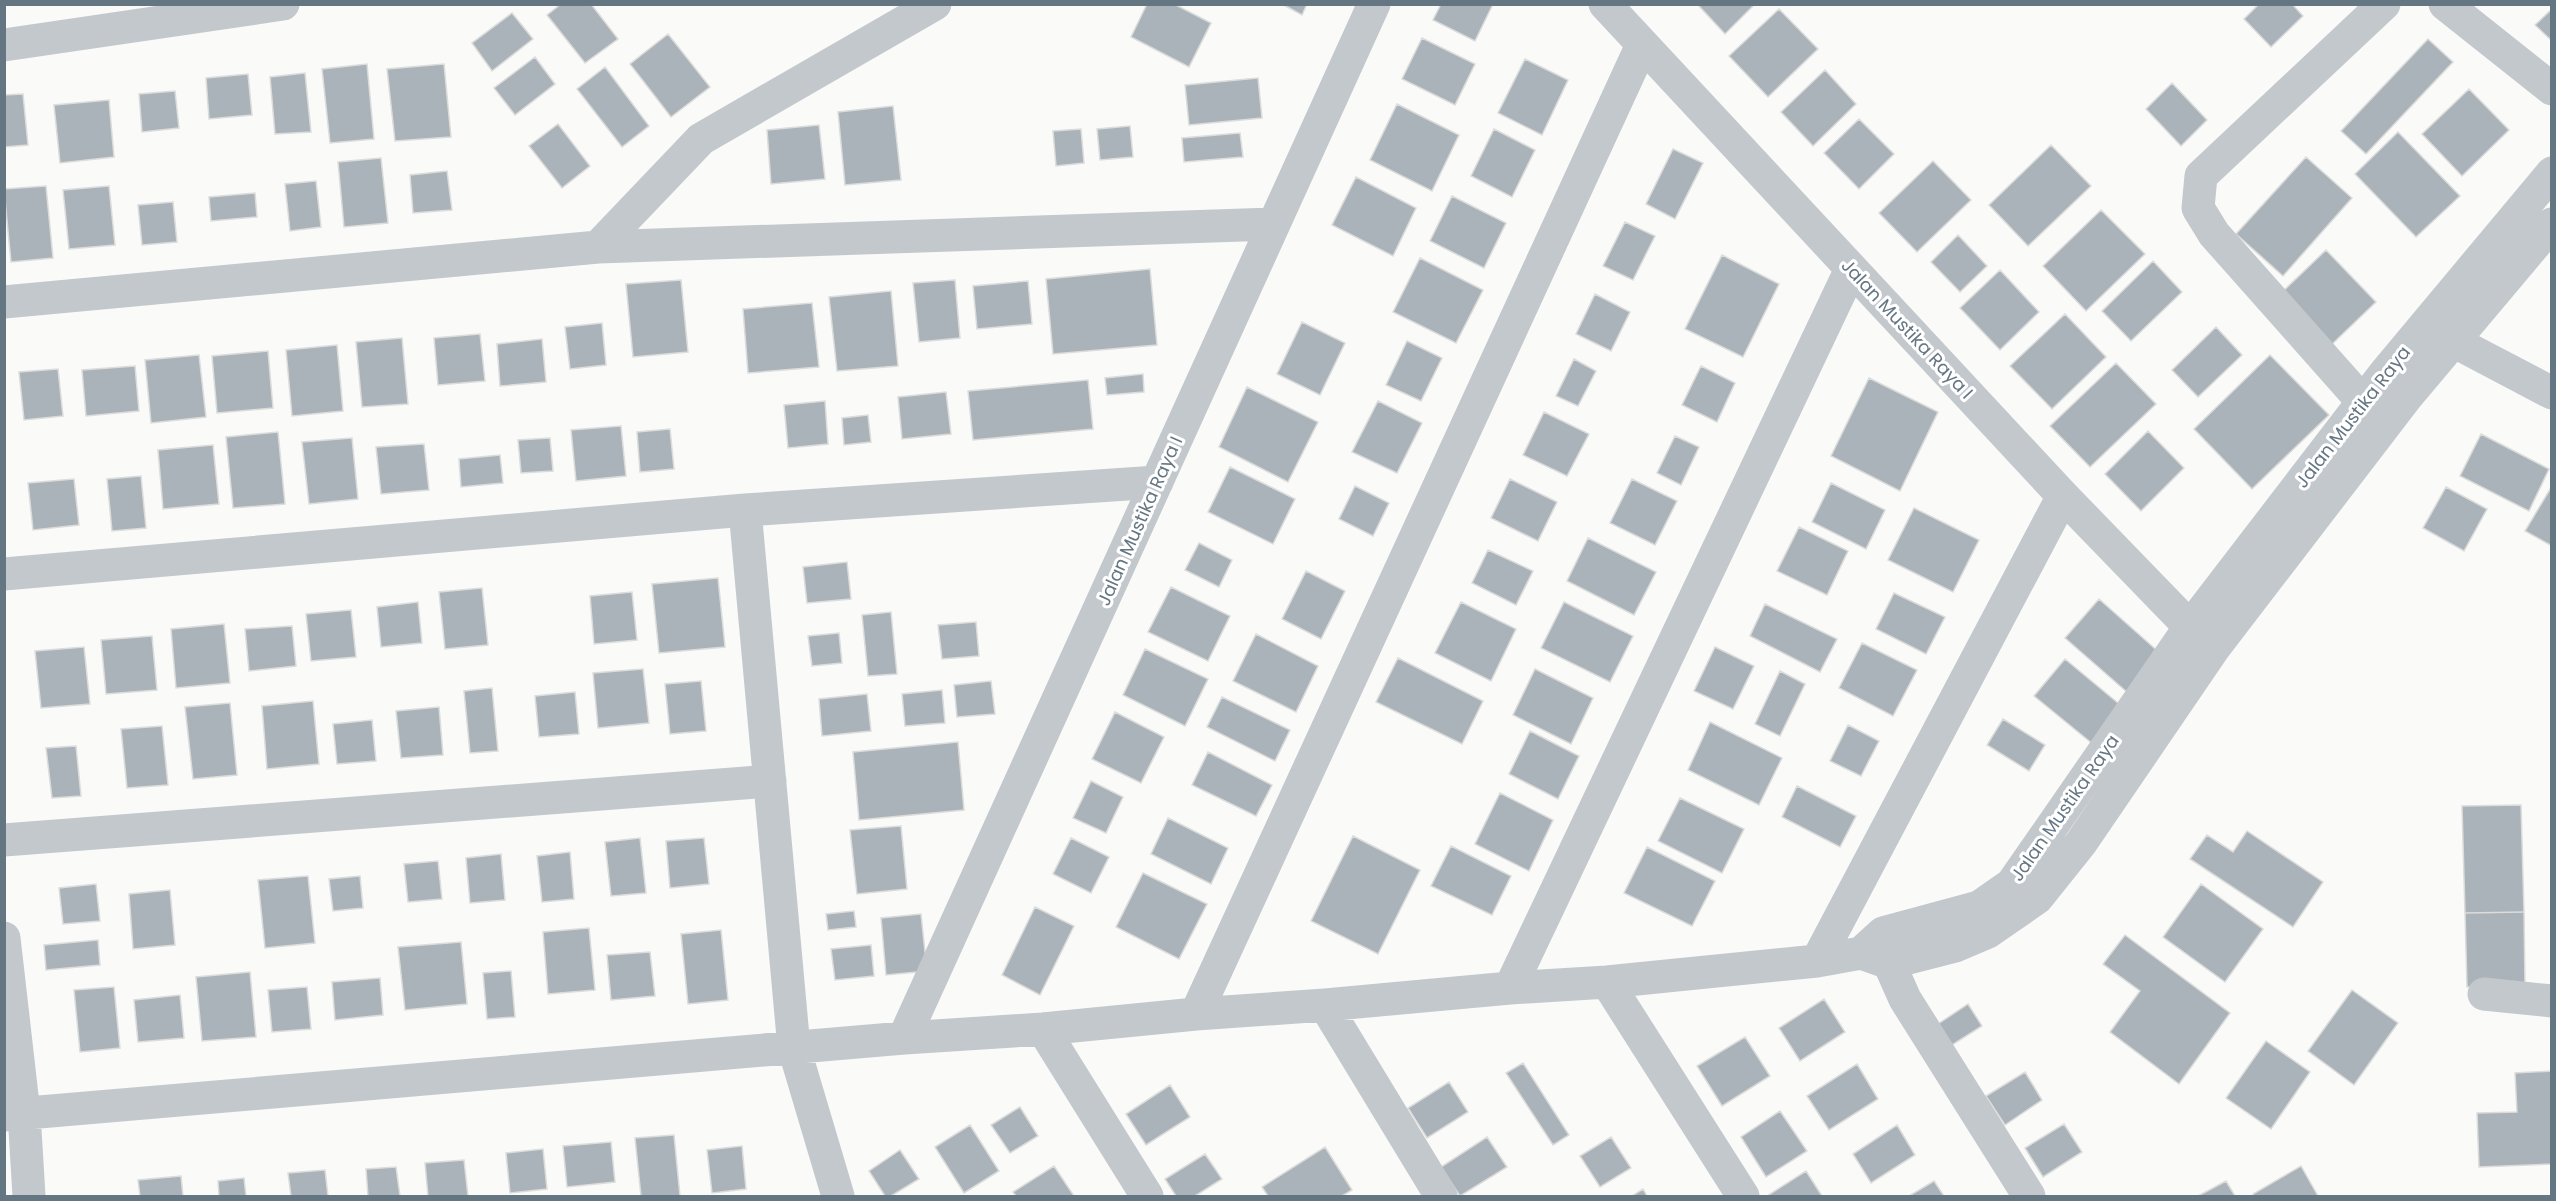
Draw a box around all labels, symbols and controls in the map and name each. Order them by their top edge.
street label: Jalan Mustika Raya I [1836,253,1979,404]
street label: Jalan Mustika Raya [2289,341,2416,493]
street label: Jalan Mustika Raya I [1091,432,1188,609]
street label: Jalan Mustika Raya [2005,729,2125,886]

